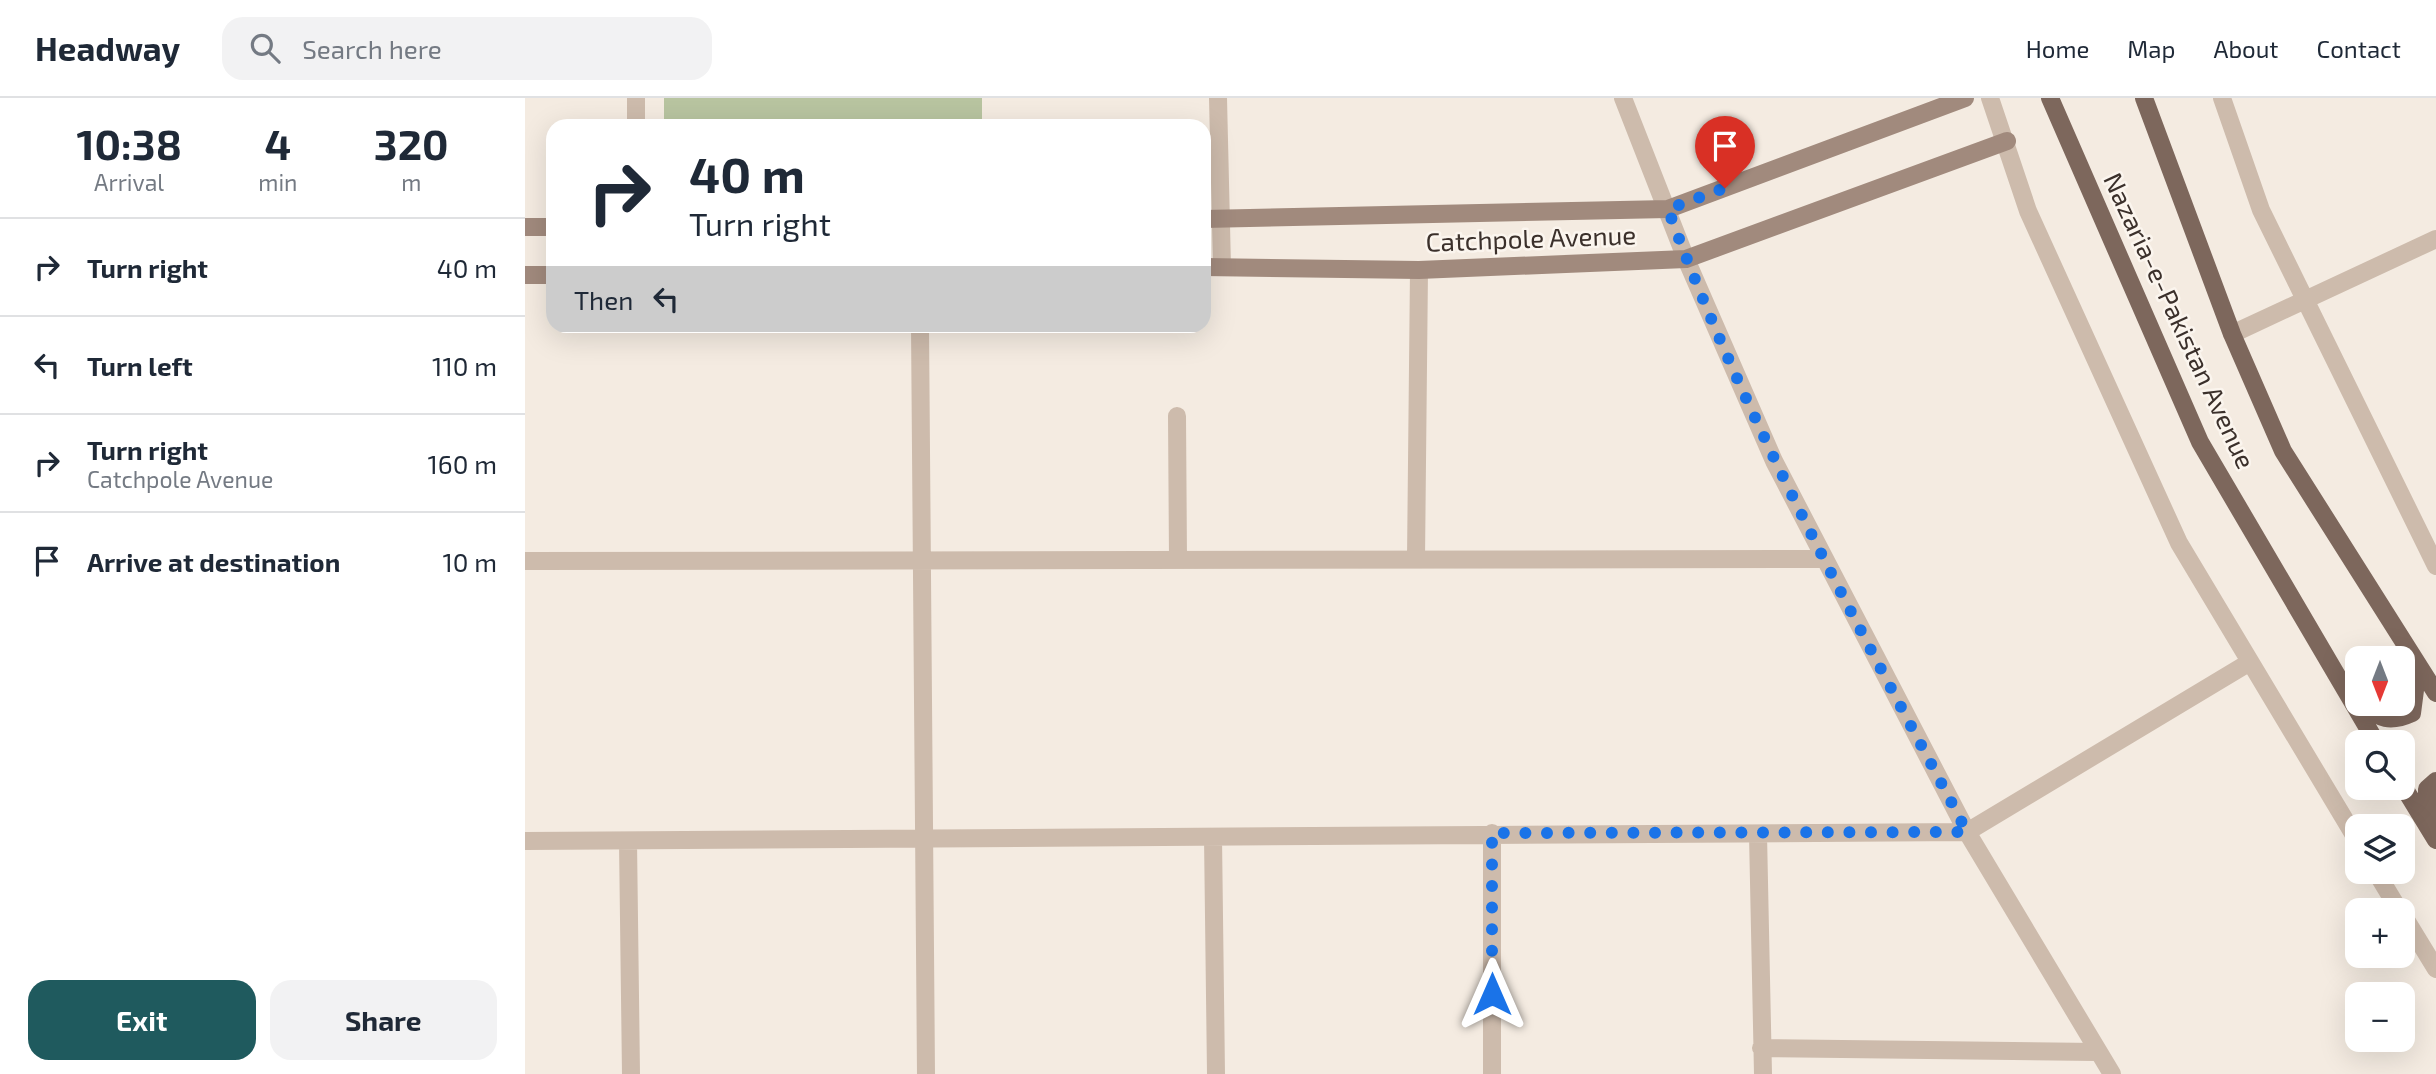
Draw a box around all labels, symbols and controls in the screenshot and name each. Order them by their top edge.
search box [222,17,712,80]
text: Headway [35,28,180,68]
icon: search [246,29,284,67]
text: Search here [302,33,442,64]
text: Home [2026,34,2089,63]
text: Map [2127,34,2175,63]
text: About [2213,34,2279,63]
text: Contact [2317,34,2401,63]
pin [1695,116,1755,188]
text: 10:38 [76,118,182,168]
text: 4 [264,118,291,168]
text: 320 [374,118,449,168]
icon: arrive [1706,127,1744,165]
text: 40 m [689,144,805,203]
icon: right [574,147,665,238]
text: Arrival [94,168,164,196]
text: min [258,168,297,196]
text: m [401,168,421,196]
street label: Nazaria-e-Pakistan Avenue [2098,168,2263,473]
text: Turn right [689,204,831,242]
street label: Catchpole Avenue [1425,218,1637,257]
icon: right [28,248,66,286]
text: Turn right [87,252,208,283]
text: 40 m [437,252,497,283]
icon: left [647,280,685,318]
text: Then [574,284,633,315]
icon: left [28,346,66,384]
text: Turn left [87,350,193,381]
text: 110 m [432,350,497,381]
text: Turn right [87,434,208,465]
icon: right [28,444,66,482]
text: 160 m [428,448,497,479]
text: Catchpole Avenue [87,465,273,493]
icon: arrive [28,542,66,580]
text: Arrive at destination [87,546,340,577]
text: 10 m [442,546,497,577]
north arrow [2345,646,2415,716]
map controls [2345,646,2415,1052]
button: search [2345,730,2415,800]
button: layers [2345,814,2415,884]
button: + [2345,898,2415,968]
position arrow [1455,957,1529,1031]
button: Exit [28,980,256,1060]
button: Share [270,980,497,1060]
button: − [2345,982,2415,1052]

